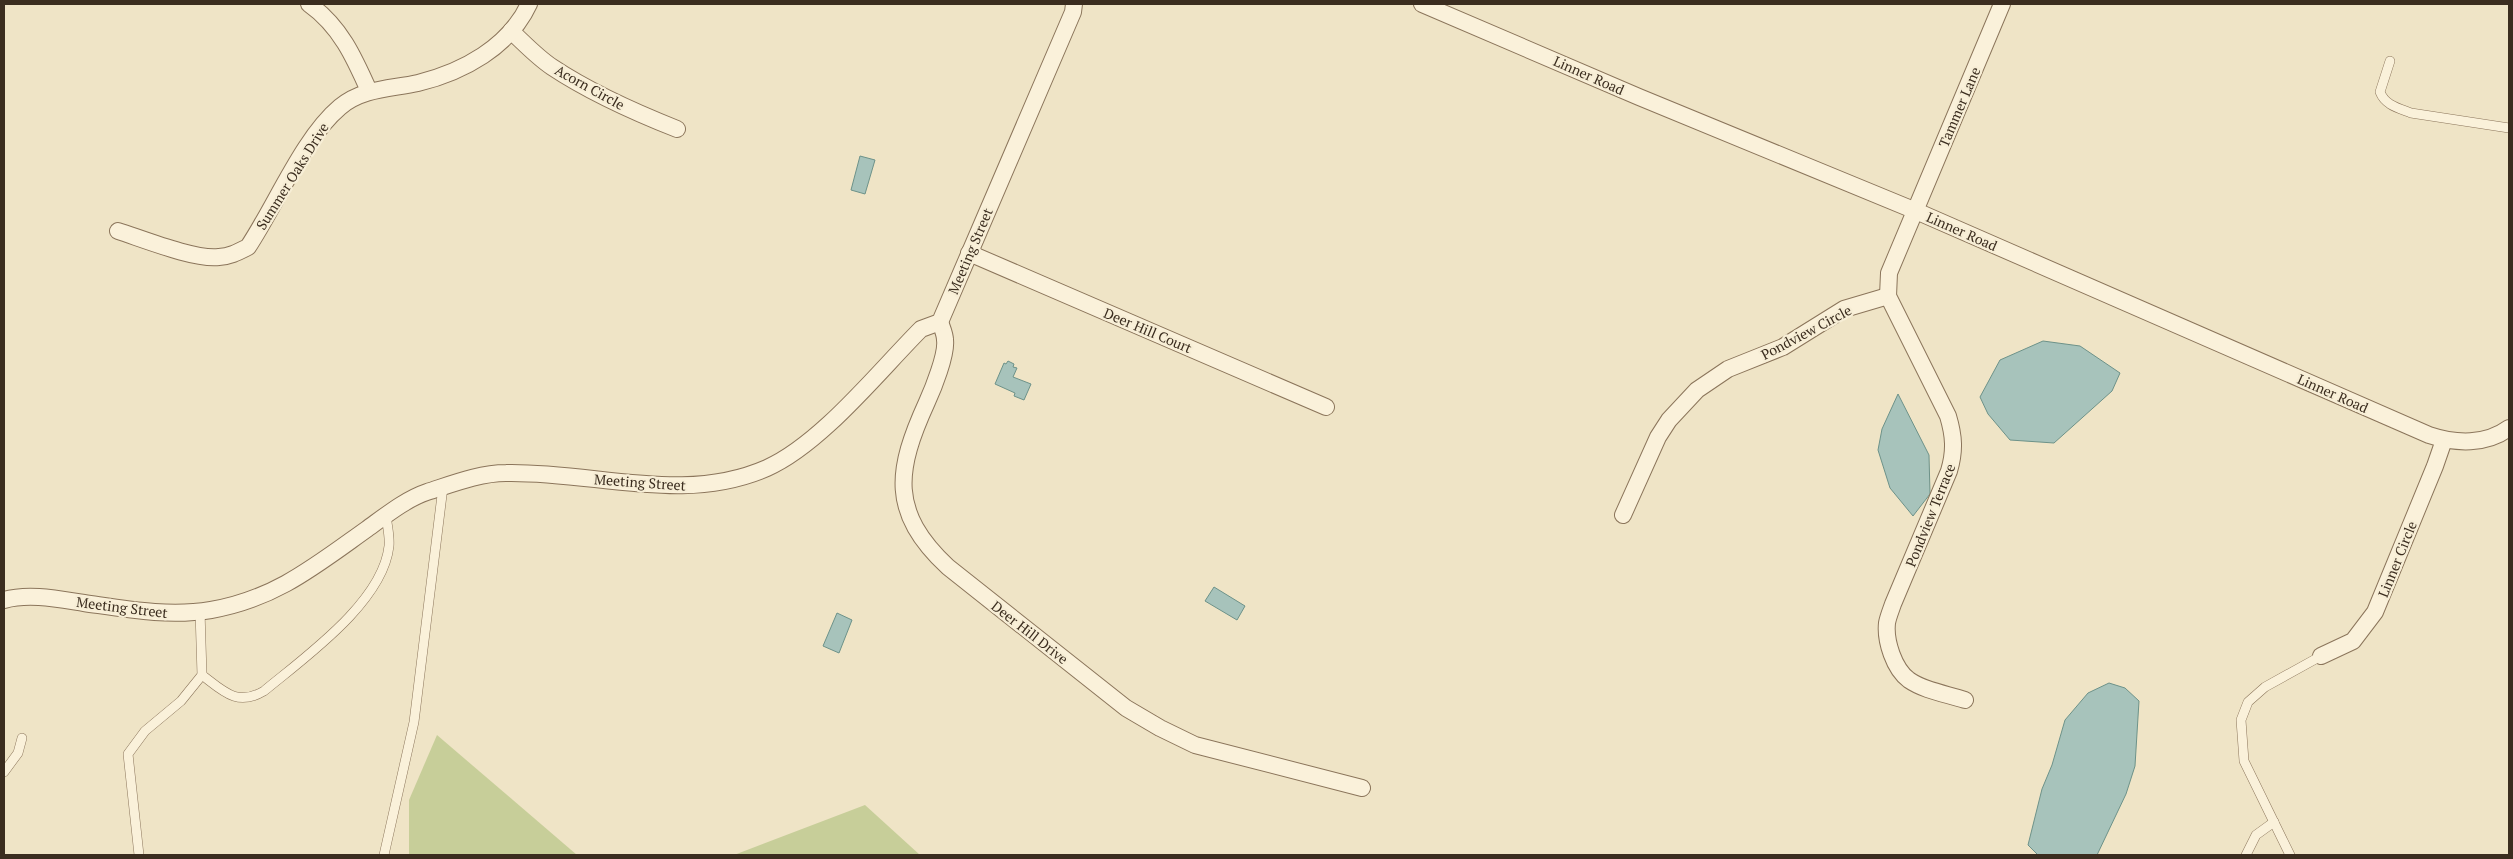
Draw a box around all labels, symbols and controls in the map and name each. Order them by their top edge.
street label: Linner Road [1551,51,1628,99]
street label: Acorn Circle [552,60,628,114]
street label: Tammer Lane [1934,64,1984,150]
street label: Summer Oaks Drive [251,119,333,233]
street label: Meeting Street [943,204,997,297]
street label: Linner Road [1924,207,2001,255]
street label: Pondview Circle [1757,300,1855,364]
street label: Deer Hill Court [1101,303,1196,357]
street label: Linner Road [2295,369,2372,417]
street label: Pondview Terrace [1901,461,1959,569]
street label: Meeting Street [593,469,687,495]
street label: Linner Circle [2373,518,2421,600]
street label: Meeting Street [75,592,170,622]
street label: Deer Hill Drive [988,596,1072,668]

